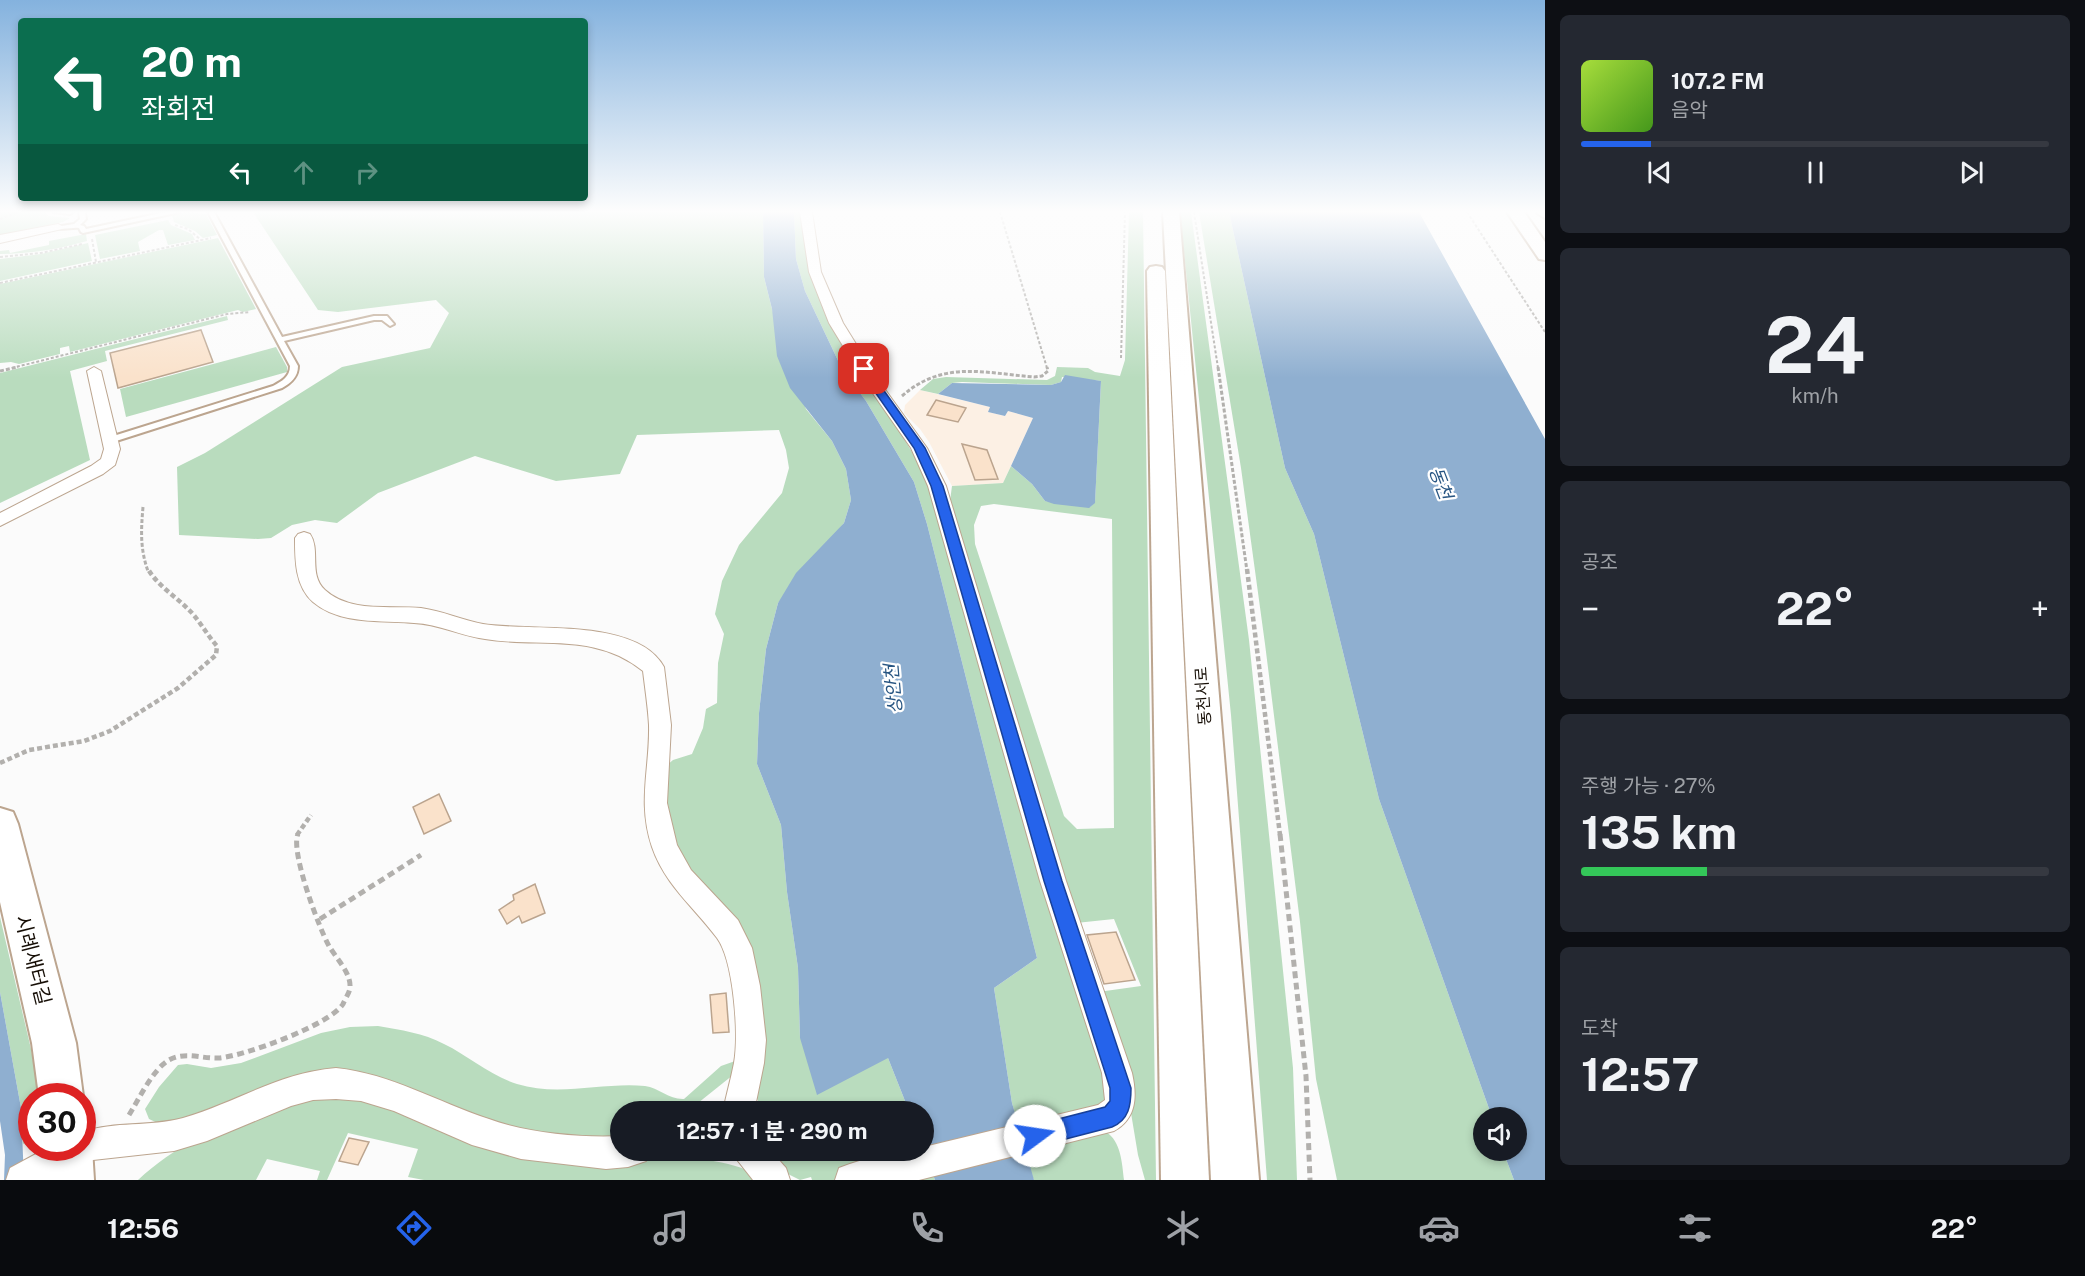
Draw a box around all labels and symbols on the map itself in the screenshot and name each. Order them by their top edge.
pin [838,343,889,394]
water label: 동천 [1425,464,1458,504]
water label: 상안천 [880,661,906,715]
street label: 동천서로 [1191,666,1215,726]
street label: 시례새터길 [10,912,56,1008]
speed limit sign: 30 [18,1083,96,1161]
position arrow [1003,1104,1067,1168]

